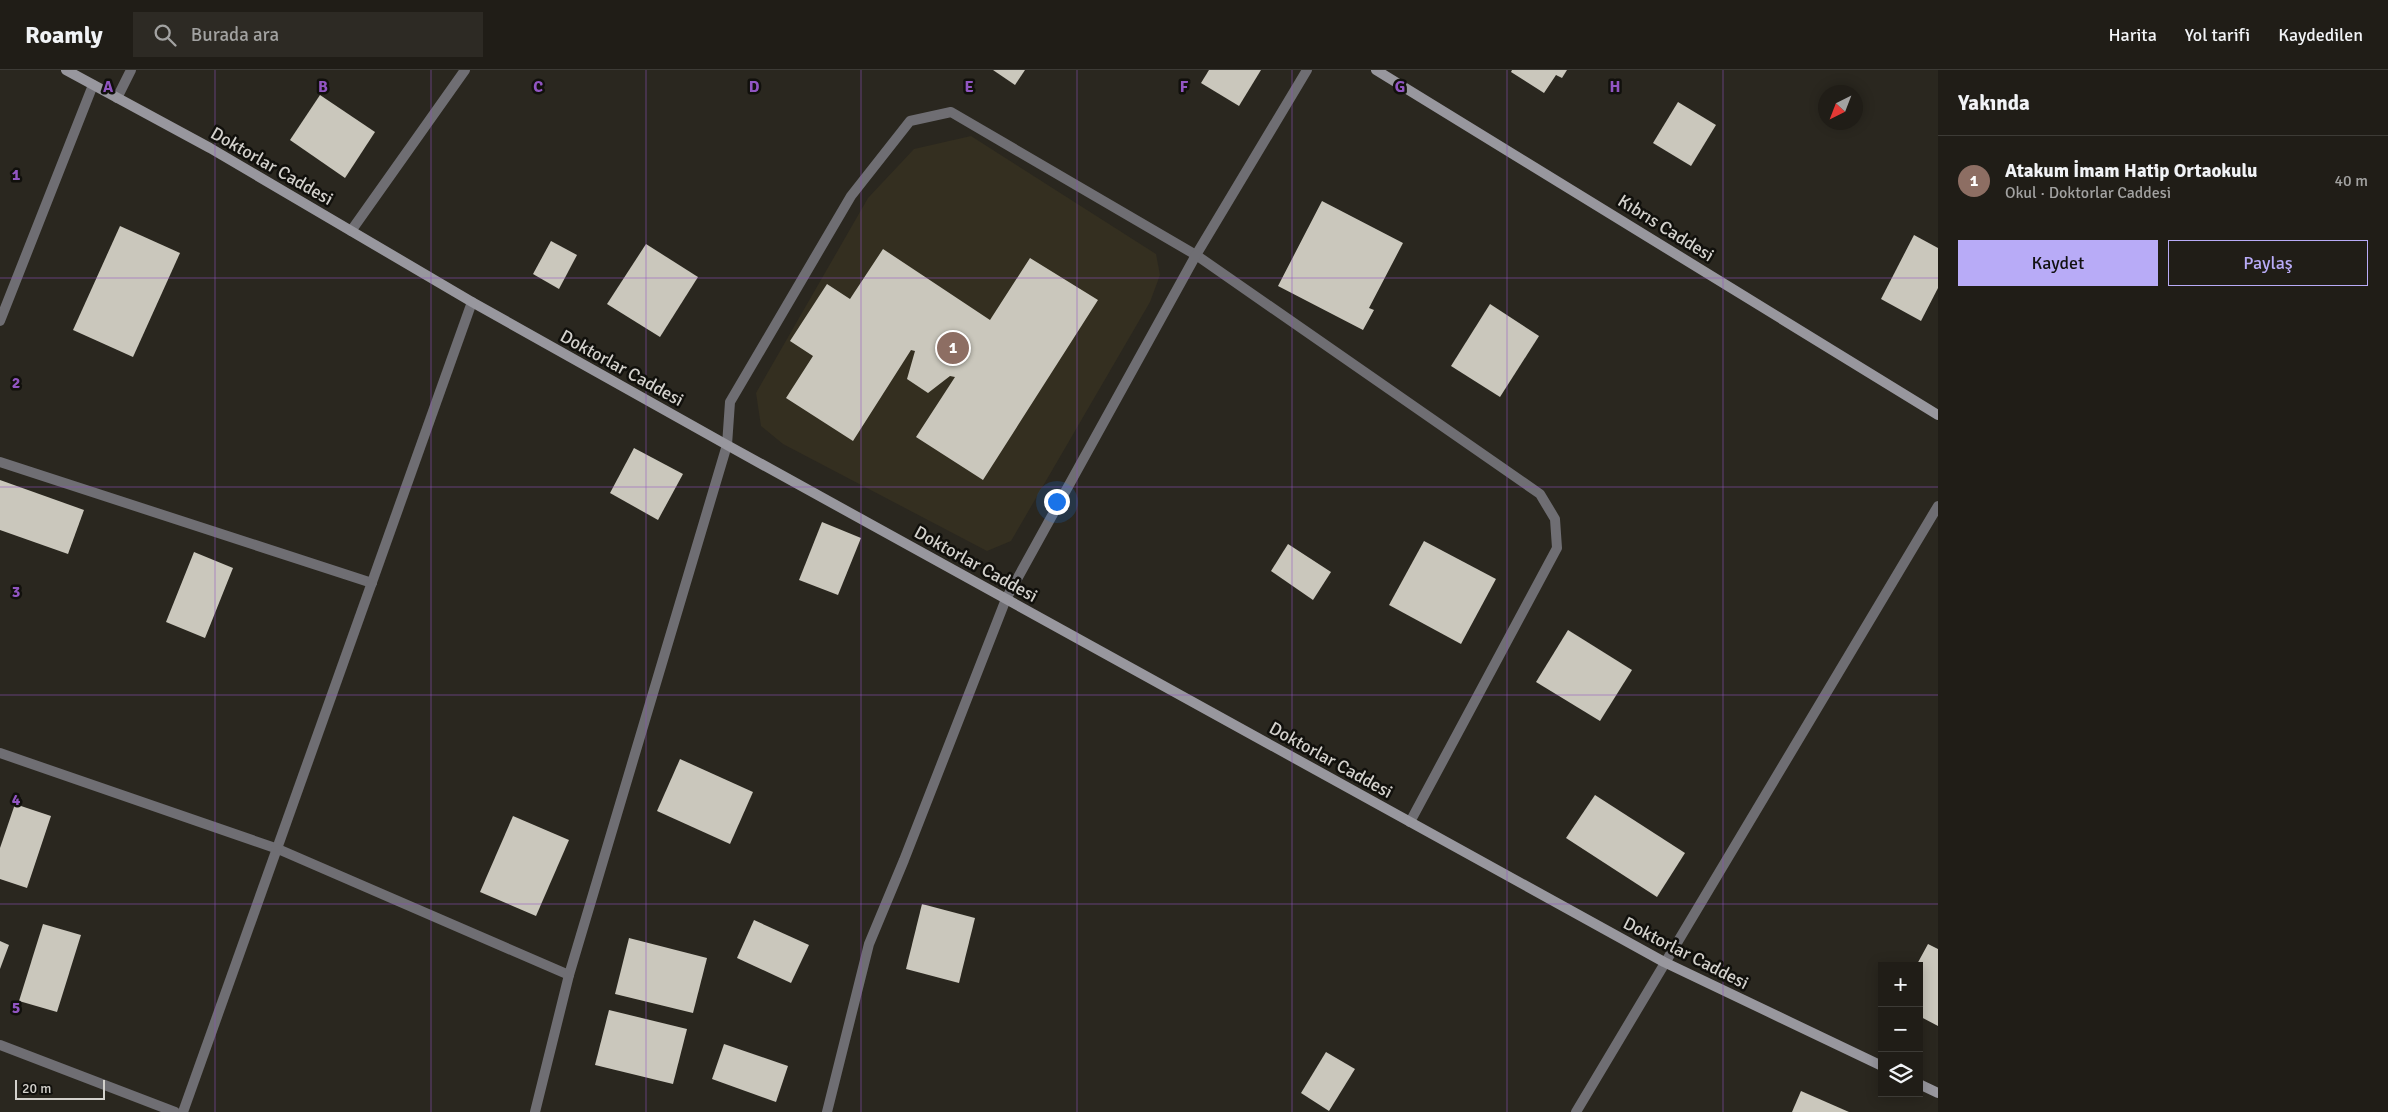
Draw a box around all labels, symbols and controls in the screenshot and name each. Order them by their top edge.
search box [133,12,483,57]
text: Roamly [25,20,103,50]
icon: search [151,21,179,49]
text: Burada ara [191,23,279,47]
text: Harita [2108,24,2157,46]
text: Yol tarifi [2185,24,2250,46]
text: Kaydedilen [2278,24,2363,46]
text: A [103,77,114,97]
text: B [318,77,328,97]
text: C [533,77,543,97]
text: D [749,77,760,97]
text: E [964,77,974,97]
text: F [1180,77,1189,97]
text: G [1395,77,1405,97]
text: H [1610,77,1620,97]
north arrow [1818,85,1863,130]
text: Yakında [1958,90,2030,116]
street label: Doktorlar Caddesi [207,122,337,210]
text: Atakum İmam Hatip Ortaokulu [2005,159,2258,183]
text: 1 [12,165,21,185]
text: 1 [1970,171,1978,191]
text: 40 m [2334,171,2368,191]
text: Okul · Doktorlar Caddesi [2005,183,2171,203]
street label: Kıbrıs Caddesi [1614,190,1718,266]
button: Kaydet [1958,240,2158,286]
button: Paylaş [2168,240,2368,286]
street label: Doktorlar Caddesi [556,325,688,411]
pin: 1 [937,329,969,367]
text: 2 [12,373,20,393]
your location [1044,489,1070,515]
street label: Doktorlar Caddesi [910,521,1042,607]
text: 3 [12,582,20,602]
street label: Doktorlar Caddesi [1265,717,1397,803]
text: 4 [12,790,21,810]
street label: Doktorlar Caddesi [1620,912,1752,994]
map controls [1878,962,1923,1097]
button: + [1878,962,1923,1007]
text: 5 [12,998,20,1018]
button: − [1878,1007,1923,1052]
button: layers [1878,1052,1923,1097]
scale bar [15,1077,105,1100]
text: 20 m [22,1080,51,1097]

